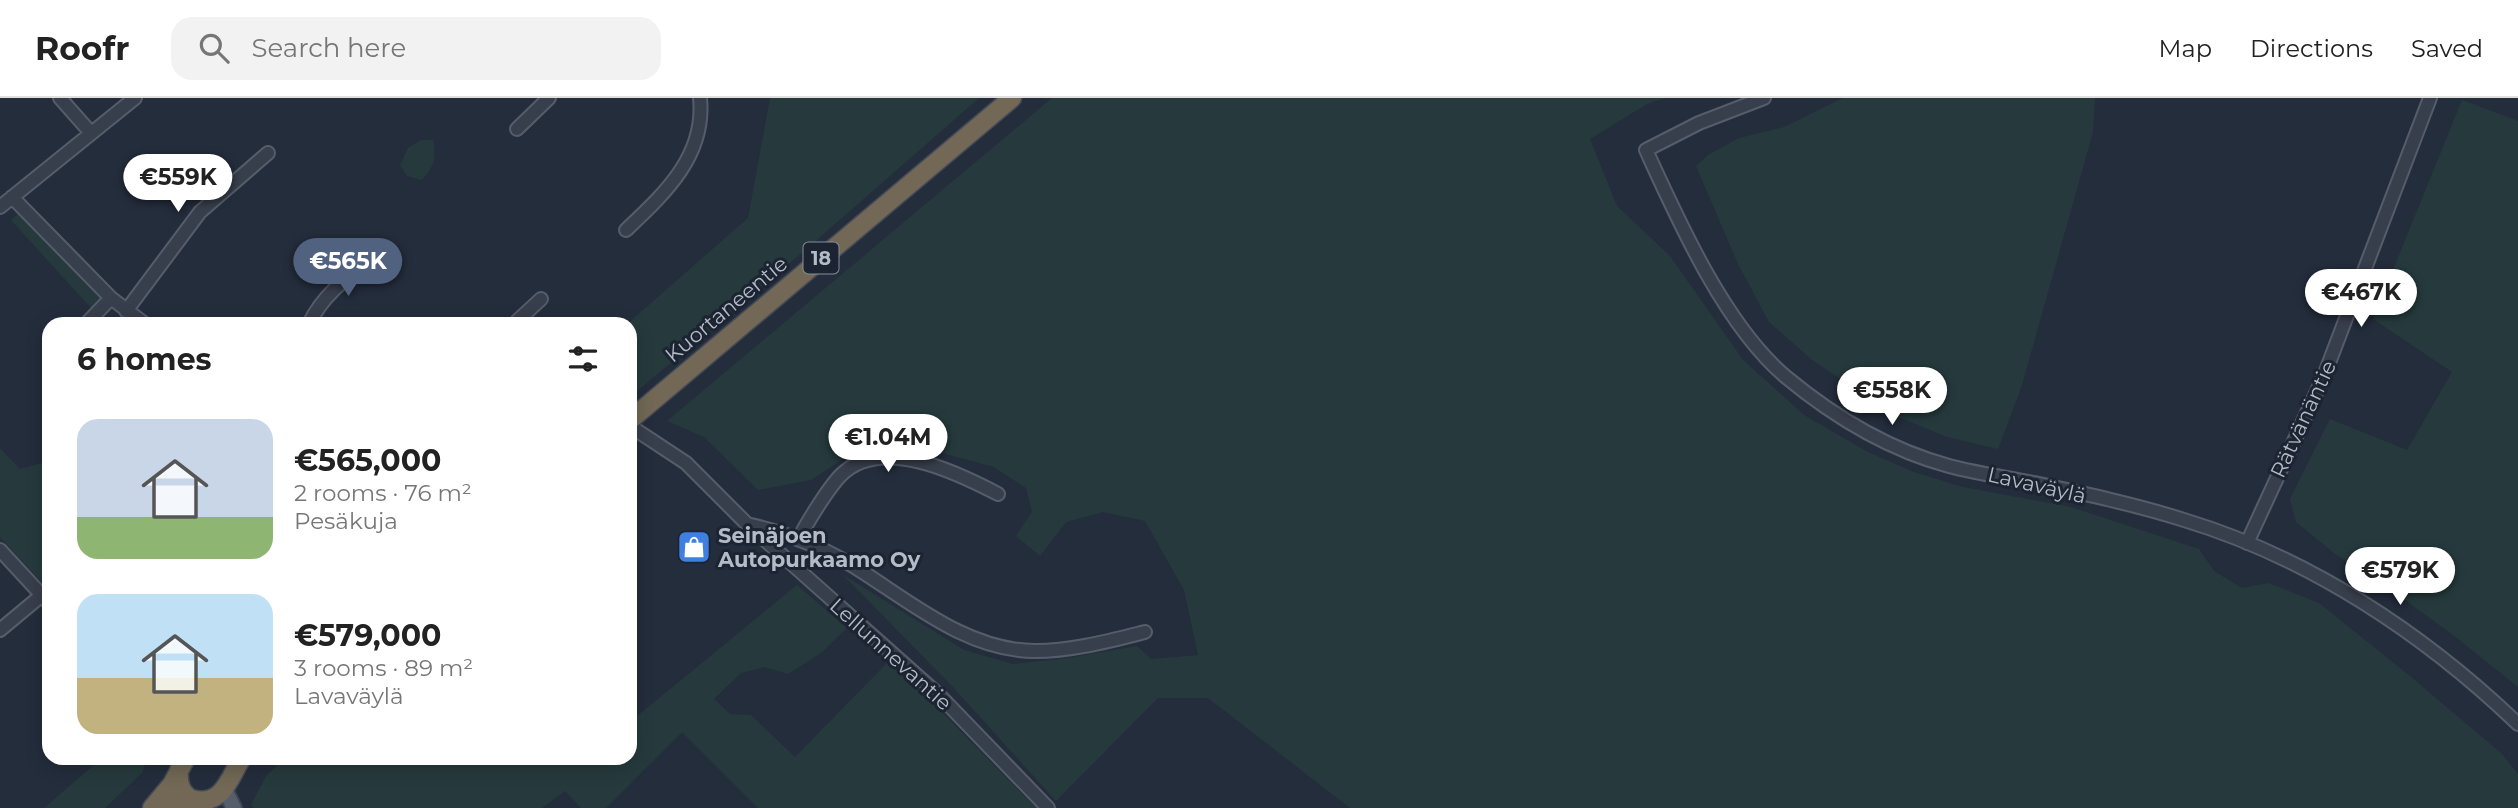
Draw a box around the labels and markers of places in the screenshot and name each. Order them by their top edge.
pin: €559K [129,155,227,214]
pin: €565K [299,238,397,298]
pin: €467K [2312,270,2410,329]
pin: €558K [1843,368,1941,427]
pin: €1.04M [831,414,945,474]
place label: Seinäjoen Autopurkaamo Oy [717,523,921,572]
shop icon: Seinäjoen Autopurkaamo Oy [675,528,713,566]
pin: €579K [2351,547,2449,607]

